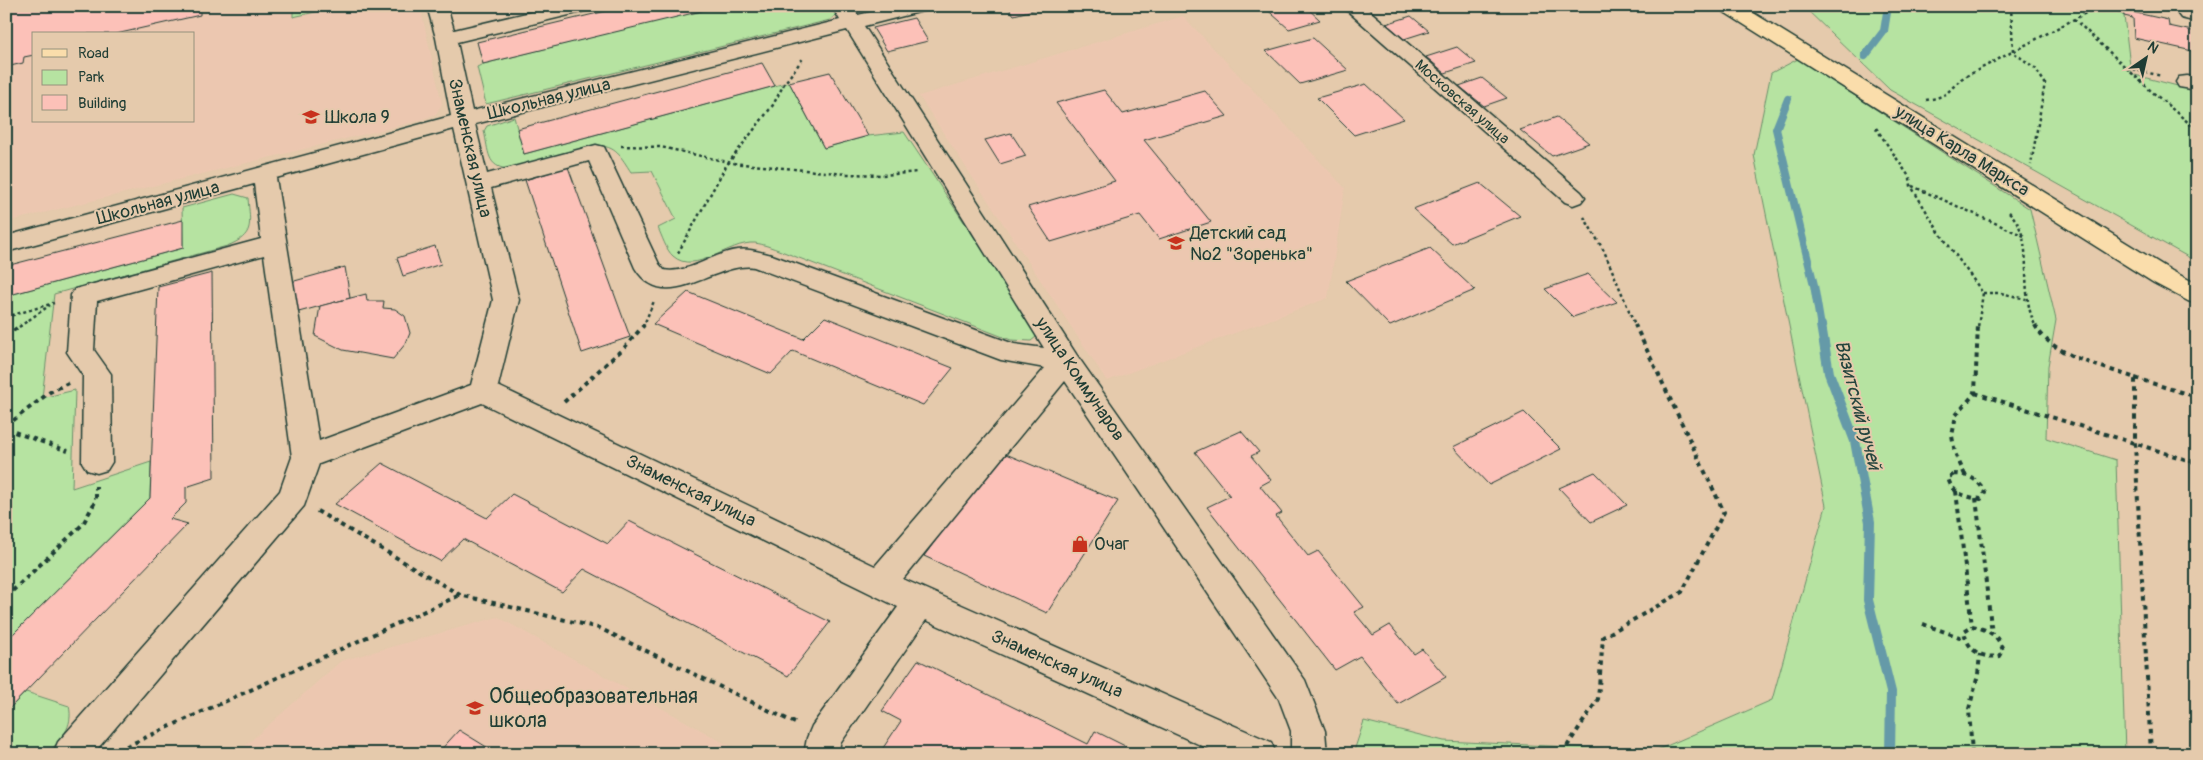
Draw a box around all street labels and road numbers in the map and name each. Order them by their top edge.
street label: Московская улица [1411,56,1513,148]
street label: Школьная улица [485,73,613,125]
street label: Знаменская улица [443,76,497,220]
street label: улица Карла Маркса [1890,100,2034,202]
street label: Школьная улица [94,176,222,230]
street label: улица Коммунаров [1029,312,1130,445]
street label: Знаменская улица [622,450,760,532]
street label: Знаменская улица [988,625,1126,703]

